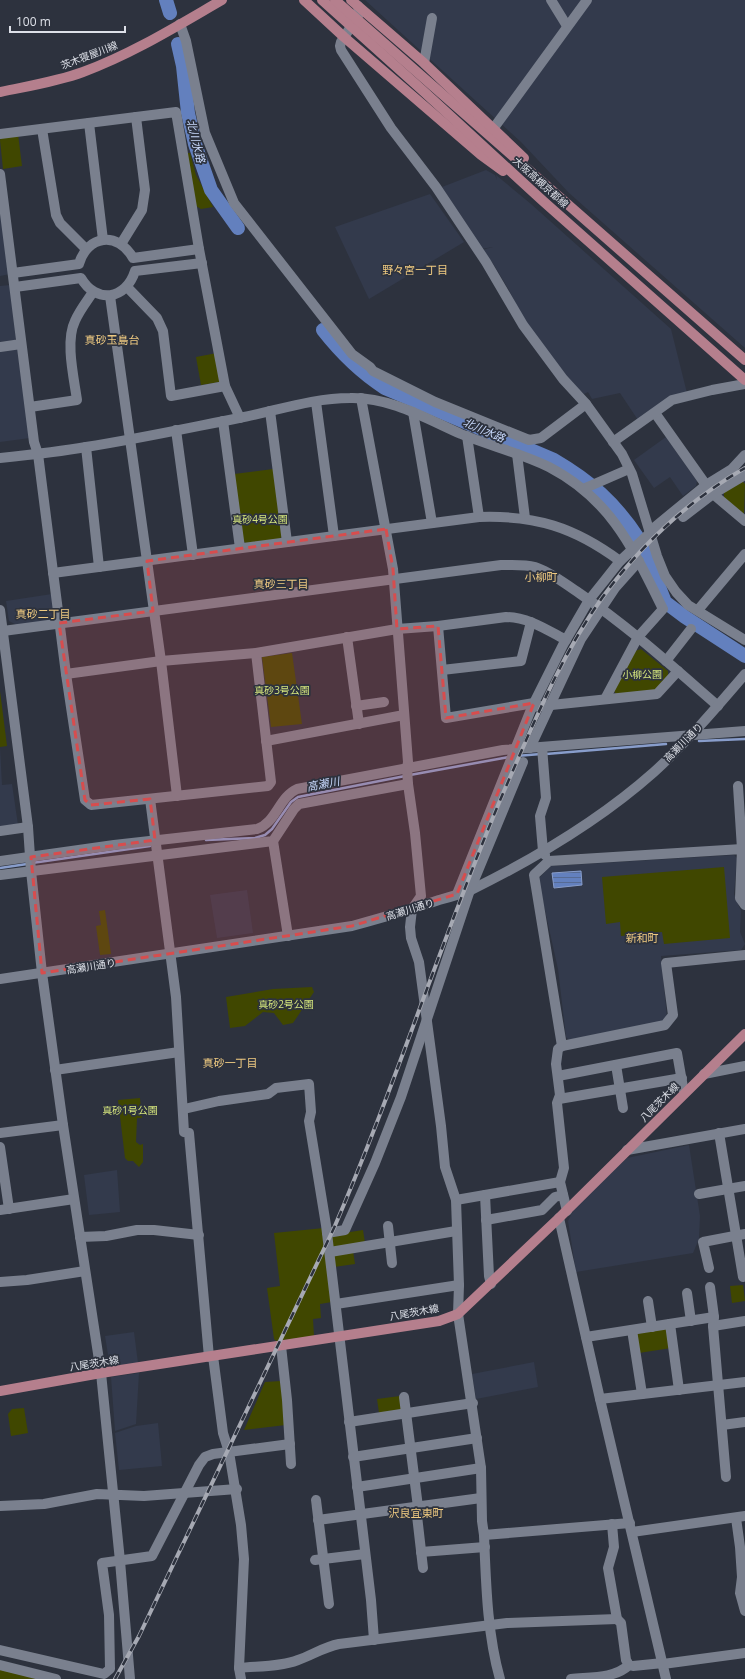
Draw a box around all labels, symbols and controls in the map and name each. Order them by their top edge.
scale bar [10,8,125,34]
text: 100 m [16,13,51,30]
street label: 茨木寝屋川線 [58,38,120,72]
water label: 北川水路 [184,118,209,165]
street label: 大阪高槻京都線 [510,153,572,211]
district label: 野々宮一丁目 [382,262,448,277]
district label: 真砂玉島台 [85,332,140,347]
water label: 北川水路 [461,414,508,445]
park label: 真砂4号公園 [232,512,288,526]
district label: 小柳町 [525,569,558,584]
district label: 真砂三丁目 [254,576,309,591]
district label: 真砂二丁目 [16,606,71,621]
park label: 小柳公園 [622,667,662,681]
park label: 真砂3号公園 [254,683,310,697]
street label: 高瀬川通り [660,719,706,765]
water label: 高瀬川 [305,773,342,794]
street label: 高瀬川通り [384,895,436,923]
district label: 新和町 [626,930,659,945]
street label: 高瀬川通り [65,955,117,977]
park label: 真砂2号公園 [258,997,314,1011]
district label: 真砂一丁目 [203,1055,258,1070]
street label: 八尾茨木線 [636,1079,682,1125]
park label: 真砂1号公園 [102,1103,158,1117]
street label: 八尾茨木線 [388,1301,440,1323]
street label: 八尾茨木線 [68,1352,120,1374]
district label: 沢良宜東町 [389,1505,444,1520]

